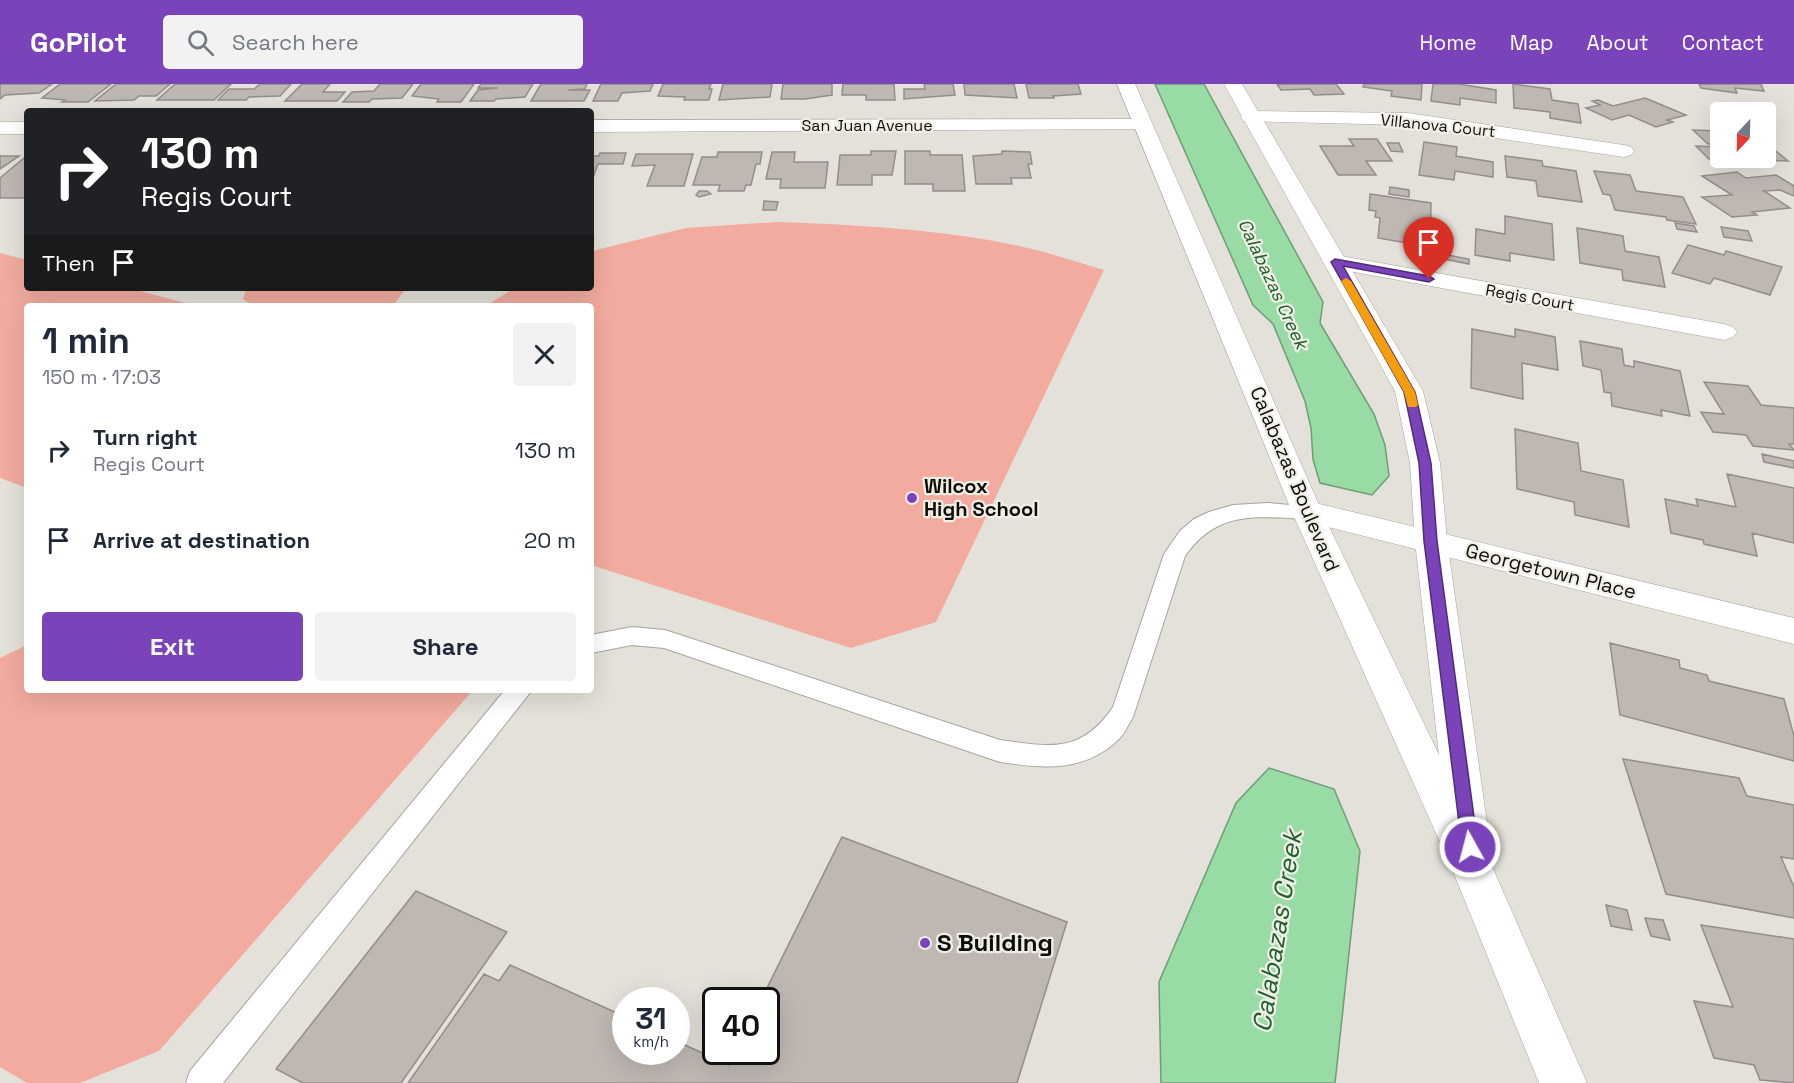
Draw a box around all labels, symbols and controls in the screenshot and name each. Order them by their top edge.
search box [163,15,583,69]
text: GoPilot [30,24,127,60]
icon: search [184,26,217,59]
text: Search here [232,28,359,56]
text: Home [1419,29,1477,56]
text: Map [1510,29,1554,56]
text: About [1587,29,1649,56]
text: Contact [1682,29,1764,56]
north arrow [1710,102,1776,168]
map controls [1710,102,1776,168]
street label: Villanova Court [1380,109,1496,142]
street label: San Juan Avenue [801,115,933,136]
text: 130 m [141,127,259,180]
icon: right [42,132,120,210]
text: Regis Court [141,179,292,214]
water label: Calabazas Creek [1233,215,1315,355]
pin [1403,217,1454,279]
icon: arrive [1412,226,1445,259]
icon: arrive [107,246,140,279]
text: Then [42,249,95,277]
street label: Regis Court [1484,279,1576,316]
text: 1 min [42,318,130,364]
button: close [513,323,576,386]
text: 150 m · 17:03 [42,364,161,390]
street label: Calabazas Boulevard [1244,382,1346,576]
text: Turn right [93,423,198,451]
icon: right [42,434,75,467]
text: 130 m [515,436,576,464]
text: Regis Court [93,451,205,477]
place label: Wilcox High School [924,473,1039,522]
marker: Wilcox High School [905,491,919,505]
icon: arrive [42,524,75,557]
text: Arrive at destination [93,526,310,554]
text: 20 m [524,526,576,554]
street label: Georgetown Place [1463,537,1639,605]
button: Exit [42,612,303,681]
button: Share [315,612,576,681]
position arrow [1438,815,1502,879]
water label: Calabazas Creek [1244,825,1310,1034]
place label: S Building [937,927,1053,958]
marker: S Building [918,936,932,950]
speed limit sign: 40 [702,987,780,1065]
text: 31 [635,999,667,1038]
text: km/h [633,1032,669,1051]

